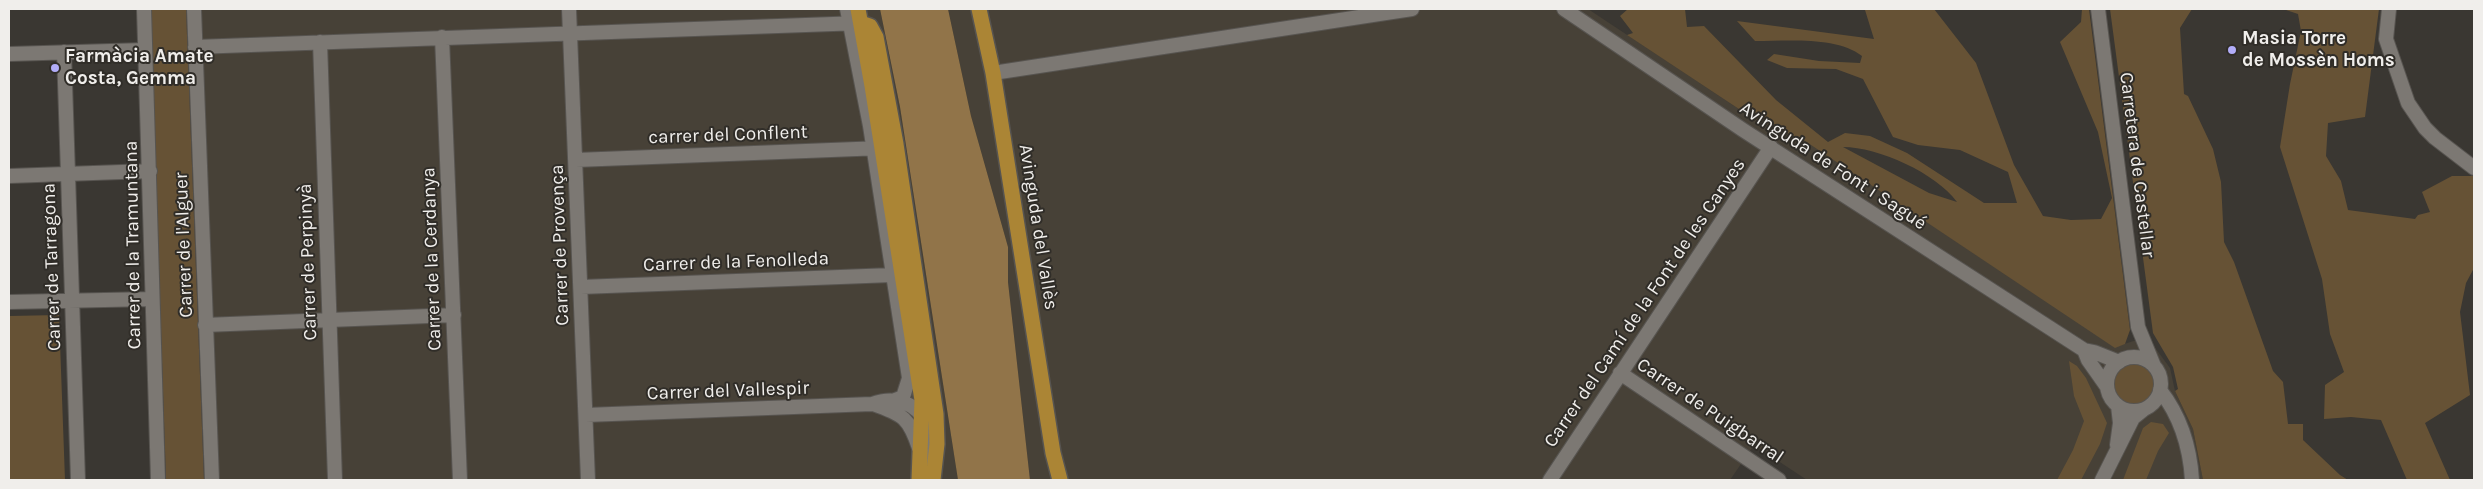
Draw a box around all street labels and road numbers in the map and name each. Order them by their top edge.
street label: Carretera de Castellar [2114,71,2160,259]
street label: Avinguda de Font i Sagué [1735,97,1931,235]
street label: carrer del Conflent [648,121,808,149]
street label: Carrer de la Tramuntana [120,141,146,349]
street label: Avinguda del Vallès [1014,143,1062,311]
street label: Carrer del Camí de la Font de les Canyes [1539,154,1751,452]
street label: Carrer de Provença [546,164,574,326]
street label: Carrer de la Cerdanya [417,167,447,351]
street label: Carrer de l'Alguer [170,172,198,318]
street label: Carrer de Tarragona [38,183,66,351]
street label: Carrer de Perpinyà [294,183,322,341]
street label: Carrer de la Fenolleda [643,247,829,277]
street label: Carrer de Puigbarral [1632,353,1788,469]
street label: Carrer del Vallespir [646,377,810,405]

